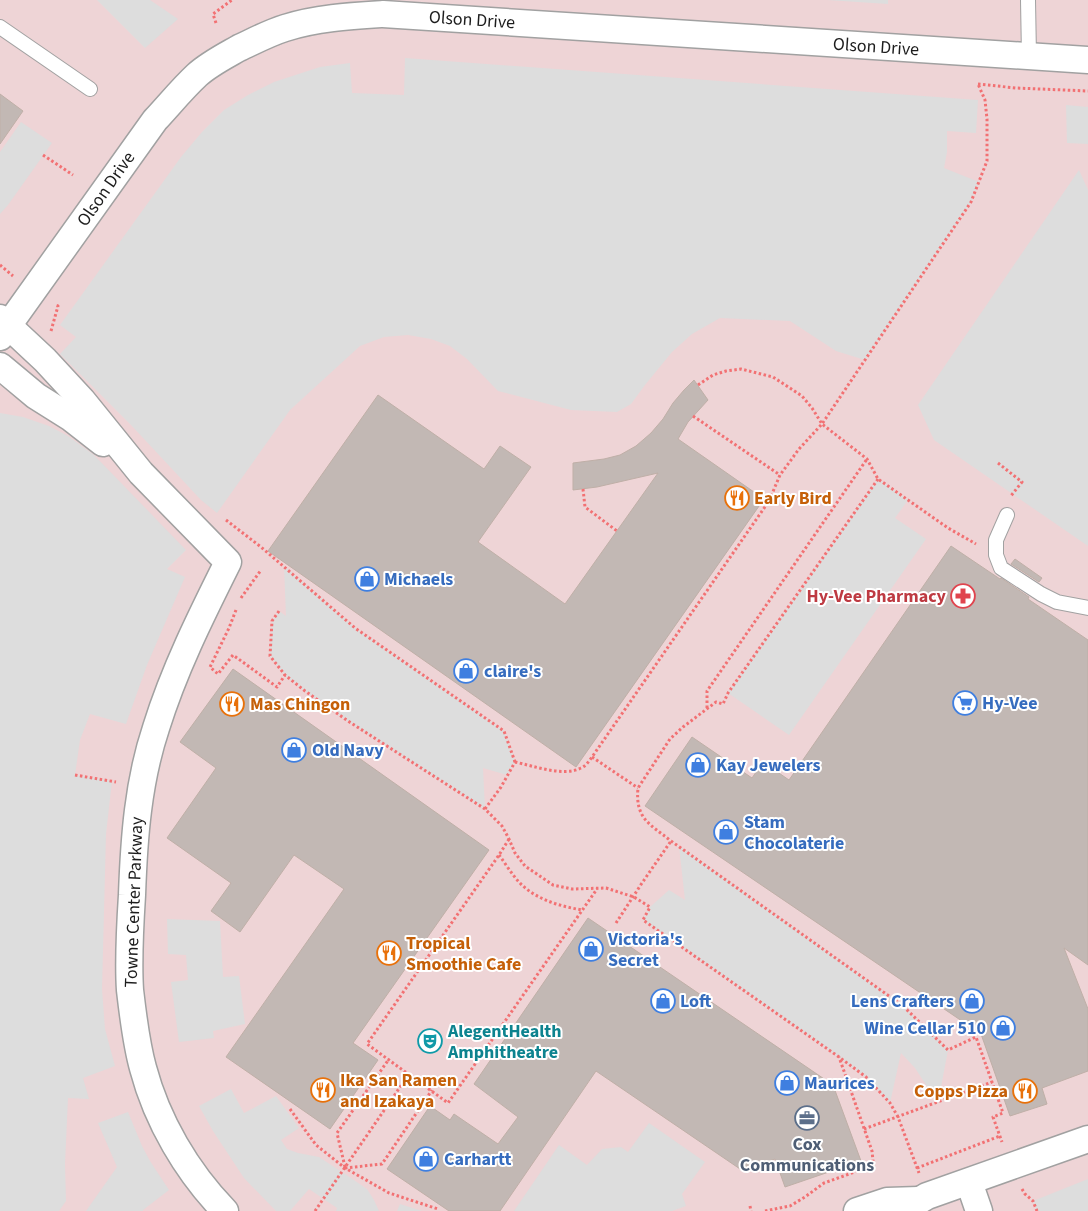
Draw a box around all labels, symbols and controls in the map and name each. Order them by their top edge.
street label: Olson Drive [428,5,516,35]
street label: Olson Drive [832,32,920,62]
street label: Olson Drive [71,146,141,232]
restaurant icon: Early Bird [724,485,750,511]
place label: Early Bird [754,486,832,511]
shop icon: Michaels [354,566,380,592]
place label: Michaels [384,567,453,592]
pharmacy icon: Hy-Vee Pharmacy [950,583,976,609]
place label: Hy-Vee Pharmacy [807,584,947,609]
shop icon: claire's [453,658,479,684]
place label: claire's [484,659,541,684]
supermarket icon: Hy-Vee [952,690,978,716]
restaurant icon: Mas Chingon [219,691,245,717]
place label: Hy-Vee [982,691,1037,716]
place label: Mas Chingon [250,692,350,717]
shop icon: Old Navy [281,737,307,763]
place label: Old Navy [312,738,384,763]
shop icon: Kay Jewelers [685,752,711,778]
place label: Kay Jewelers [716,753,821,778]
place label: Stam Chocolaterie [744,810,844,856]
street label: Towne Center Parkway [119,816,149,988]
shop icon: Stam Chocolaterie [713,819,739,845]
place label: Victoria's Secret [607,927,682,973]
place label: Tropical Smoothie Cafe [406,931,521,977]
shop icon: Victoria's Secret [578,936,604,962]
restaurant icon: Tropical Smoothie Cafe [376,940,402,966]
shop icon: Loft [650,988,676,1014]
shop icon: Lens Crafters [959,988,985,1014]
place label: Loft [680,989,712,1014]
place label: Lens Crafters [851,989,954,1014]
shop icon: Wine Cellar 510 [990,1015,1016,1041]
place label: Wine Cellar 510 [864,1016,986,1041]
place label: AlegentHealth Amphitheatre [447,1019,561,1065]
theatre icon: AlegentHealth Amphitheatre [417,1028,443,1054]
place label: Ika San Ramen and Izakaya [340,1068,457,1114]
shop icon: Maurices [774,1070,800,1096]
place label: Maurices [804,1071,875,1096]
restaurant icon: Ika San Ramen and Izakaya [310,1077,336,1103]
restaurant icon: Copps Pizza [1012,1078,1038,1104]
place label: Copps Pizza [914,1079,1008,1104]
office icon: Cox Communications [794,1105,820,1131]
place label: Cox Communications [740,1132,874,1178]
shop icon: Carhartt [413,1146,439,1172]
place label: Carhartt [444,1147,512,1172]

